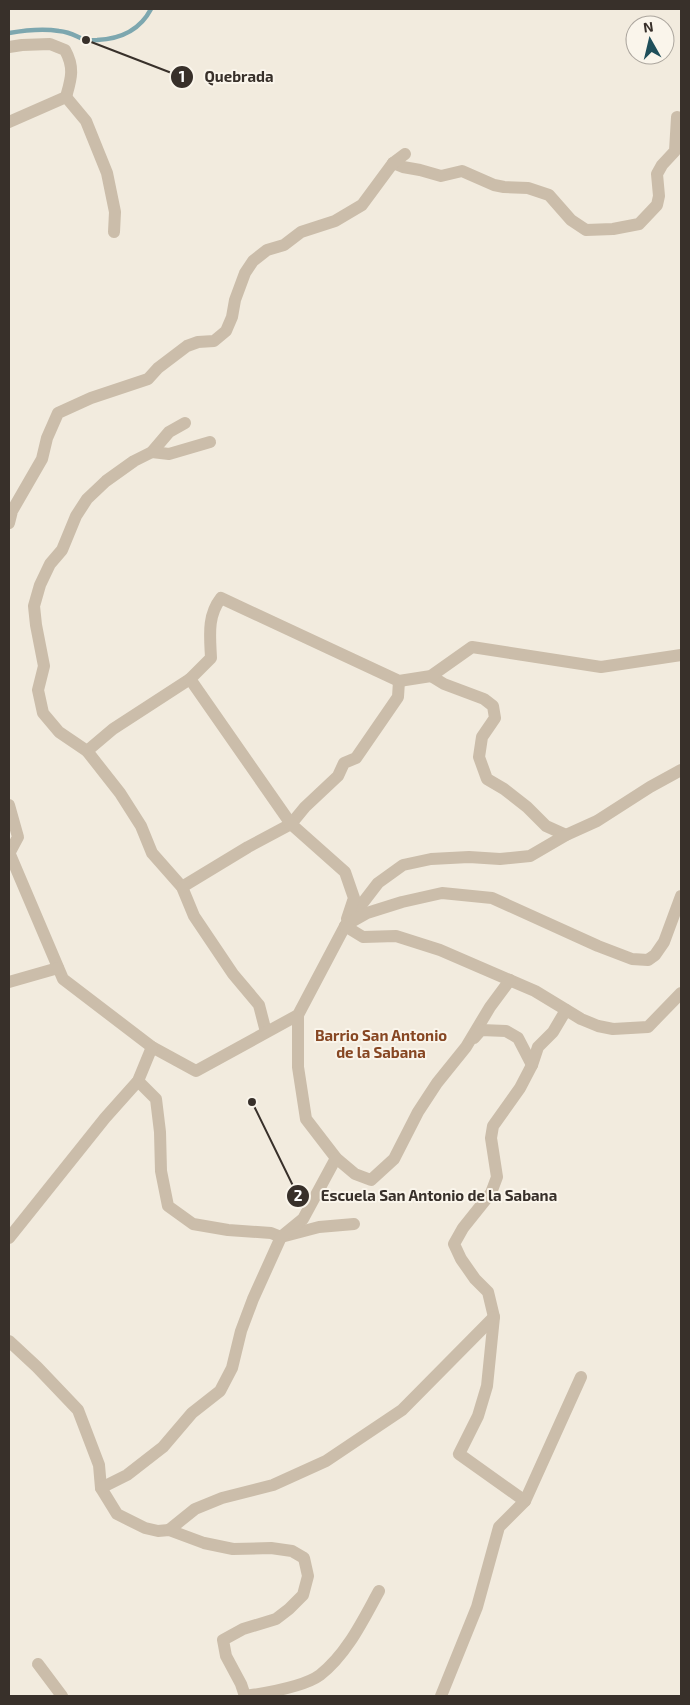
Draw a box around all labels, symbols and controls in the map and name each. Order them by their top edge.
north arrow [625,15,675,65]
text: N [642,18,654,36]
callout: Quebrada [169,62,283,92]
text: 1 [179,67,185,85]
text: Quebrada [204,67,274,86]
district label: Barrio San Antonio de la Sabana [315,1026,447,1061]
callout: Escuela San Antonio de la Sabana [285,1181,567,1211]
text: 2 [294,1186,303,1204]
text: Escuela San Antonio de la Sabana [321,1186,557,1204]

